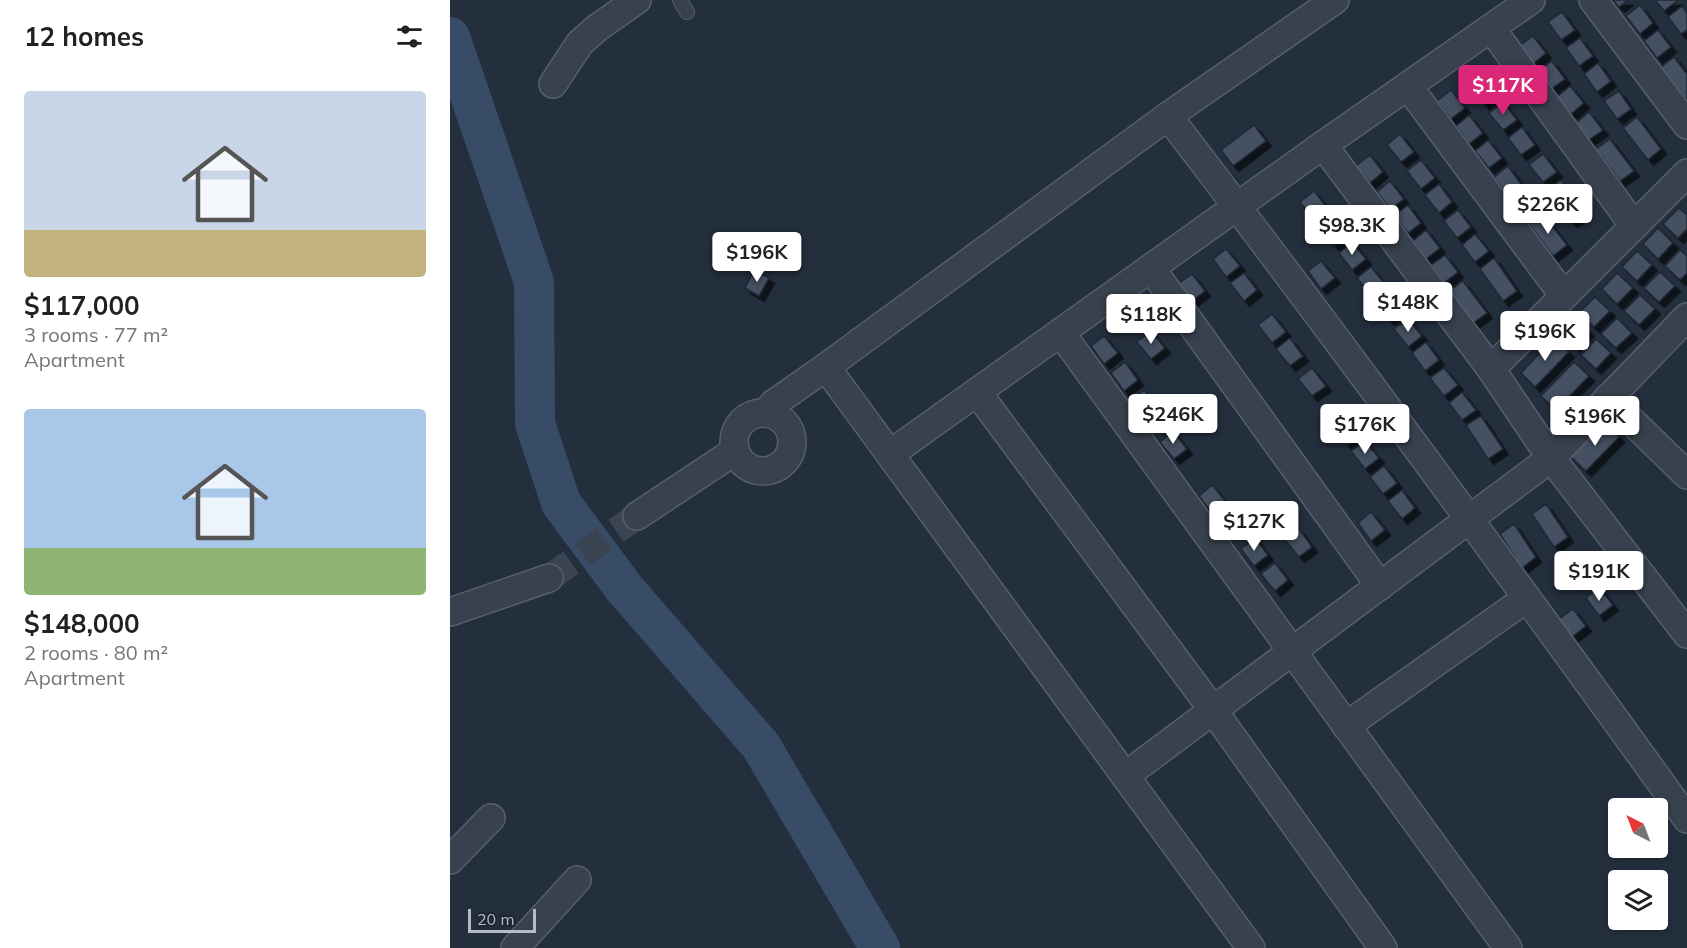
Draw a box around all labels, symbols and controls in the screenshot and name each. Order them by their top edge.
text: 12 homes [24,20,144,53]
icon: filters [393,20,426,53]
pin: $117K [1461,65,1545,116]
text: $117K [1472,72,1534,97]
icon: home [171,130,279,238]
pin: $226K [1506,184,1590,235]
text: $226K [1517,191,1579,216]
pin: $98.3K [1303,205,1401,256]
text: $98.3K [1319,212,1385,237]
pin: $196K [715,232,799,283]
text: $196K [726,239,788,264]
pin: $148K [1366,282,1450,333]
text: $117,000 [24,289,140,322]
text: $148K [1377,289,1439,314]
pin: $118K [1109,294,1193,345]
text: $118K [1120,301,1182,326]
pin: $196K [1503,311,1587,362]
text: $196K [1514,318,1576,343]
text: 3 rooms · 77 m² [24,322,168,347]
text: Apartment [24,347,125,372]
pin: $246K [1131,394,1215,445]
pin: $196K [1553,396,1637,447]
text: $246K [1142,401,1204,426]
text: $196K [1564,403,1626,428]
pin: $176K [1323,404,1407,455]
text: $176K [1334,411,1396,436]
icon: home [171,448,279,556]
pin: $127K [1212,501,1296,552]
text: $127K [1223,508,1285,533]
pin: $191K [1557,551,1641,602]
text: $191K [1568,558,1630,583]
text: $148,000 [24,607,140,640]
text: 2 rooms · 80 m² [24,640,168,665]
text: Apartment [24,665,125,690]
north arrow [1608,798,1668,858]
map controls [1608,798,1668,930]
button: layers [1608,870,1668,930]
scale bar [468,906,536,934]
text: 20 m [477,909,514,929]

